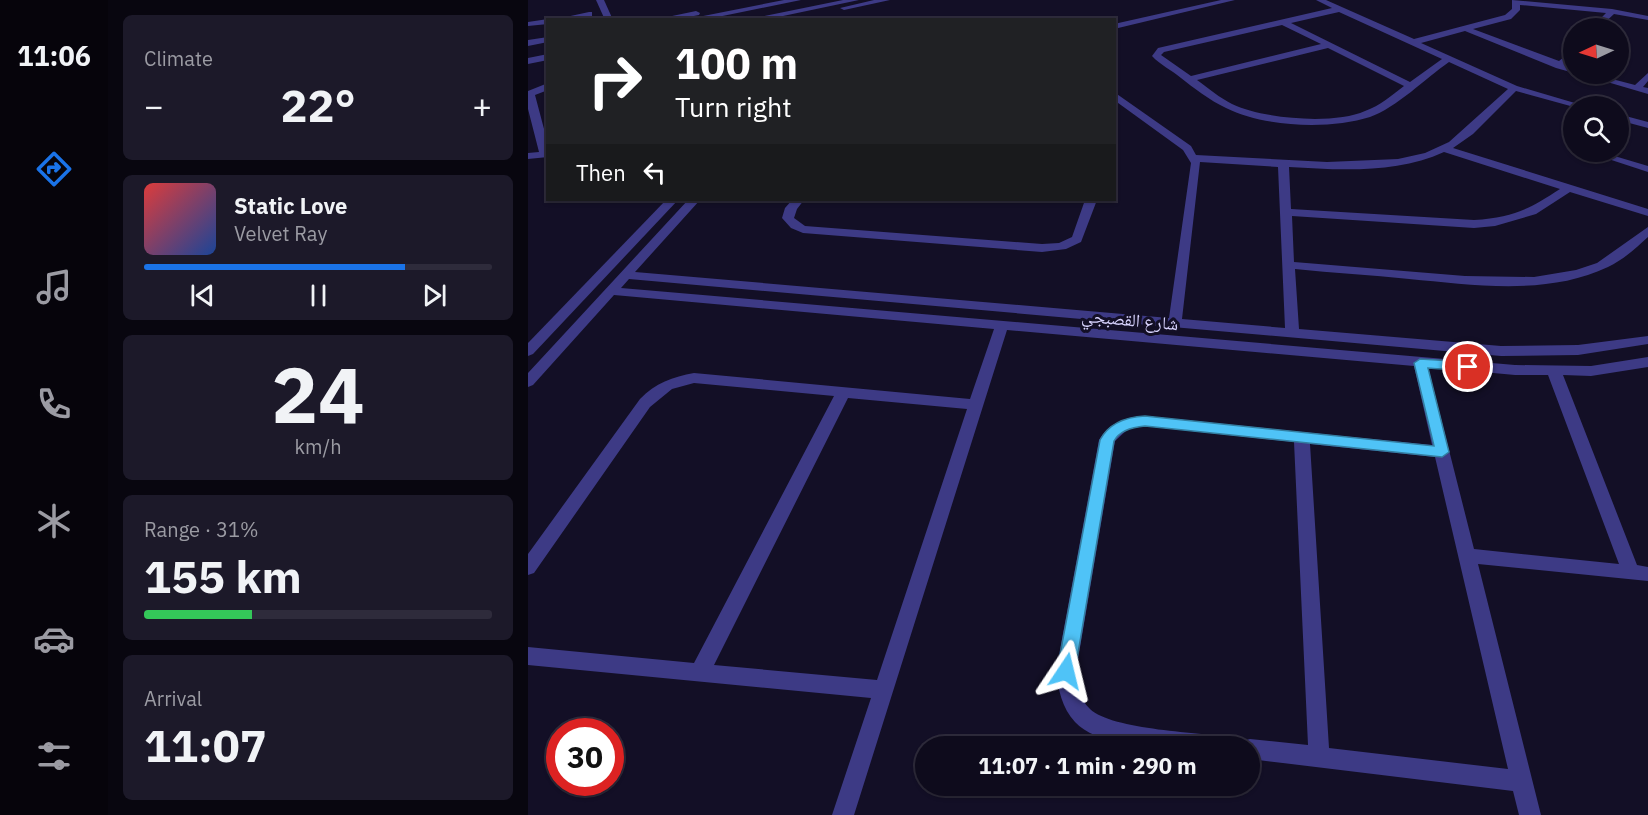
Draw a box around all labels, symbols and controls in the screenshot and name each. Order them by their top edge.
north arrow [1563,18,1629,84]
map controls [1563,18,1629,162]
text: 100 m [675,36,798,91]
text: 11:06 [17,38,91,73]
icon: right [576,42,654,120]
text: Climate [144,45,213,72]
text: 22° [280,76,356,134]
text: − [144,84,164,127]
text: + [472,84,492,127]
text: Turn right [675,89,792,124]
button: search [1563,96,1629,162]
icon: directions [33,148,75,190]
icon: left [638,156,671,189]
text: Then [576,158,626,187]
text: Static Love [234,191,347,220]
text: Velvet Ray [234,220,327,247]
icon: music [33,266,75,308]
icon: previous [186,279,219,312]
icon: pause [302,279,335,312]
icon: next [418,279,451,312]
street label: شارع القصبجي [1080,304,1179,339]
pin [1442,341,1493,392]
text: 24 [271,343,365,444]
icon: arrive [1451,350,1484,383]
icon: phone [33,383,75,425]
text: km/h [294,433,342,460]
icon: climate [33,500,75,542]
text: Range · 31% [144,516,259,543]
text: 155 km [144,547,302,605]
icon: car [33,618,75,660]
position arrow [1034,639,1098,703]
text: Arrival [144,685,202,712]
text: 11:07 [144,716,267,774]
speed limit sign: 30 [546,718,624,796]
icon: filters [33,735,75,777]
text: 11:07 · 1 min · 290 m [978,751,1197,780]

